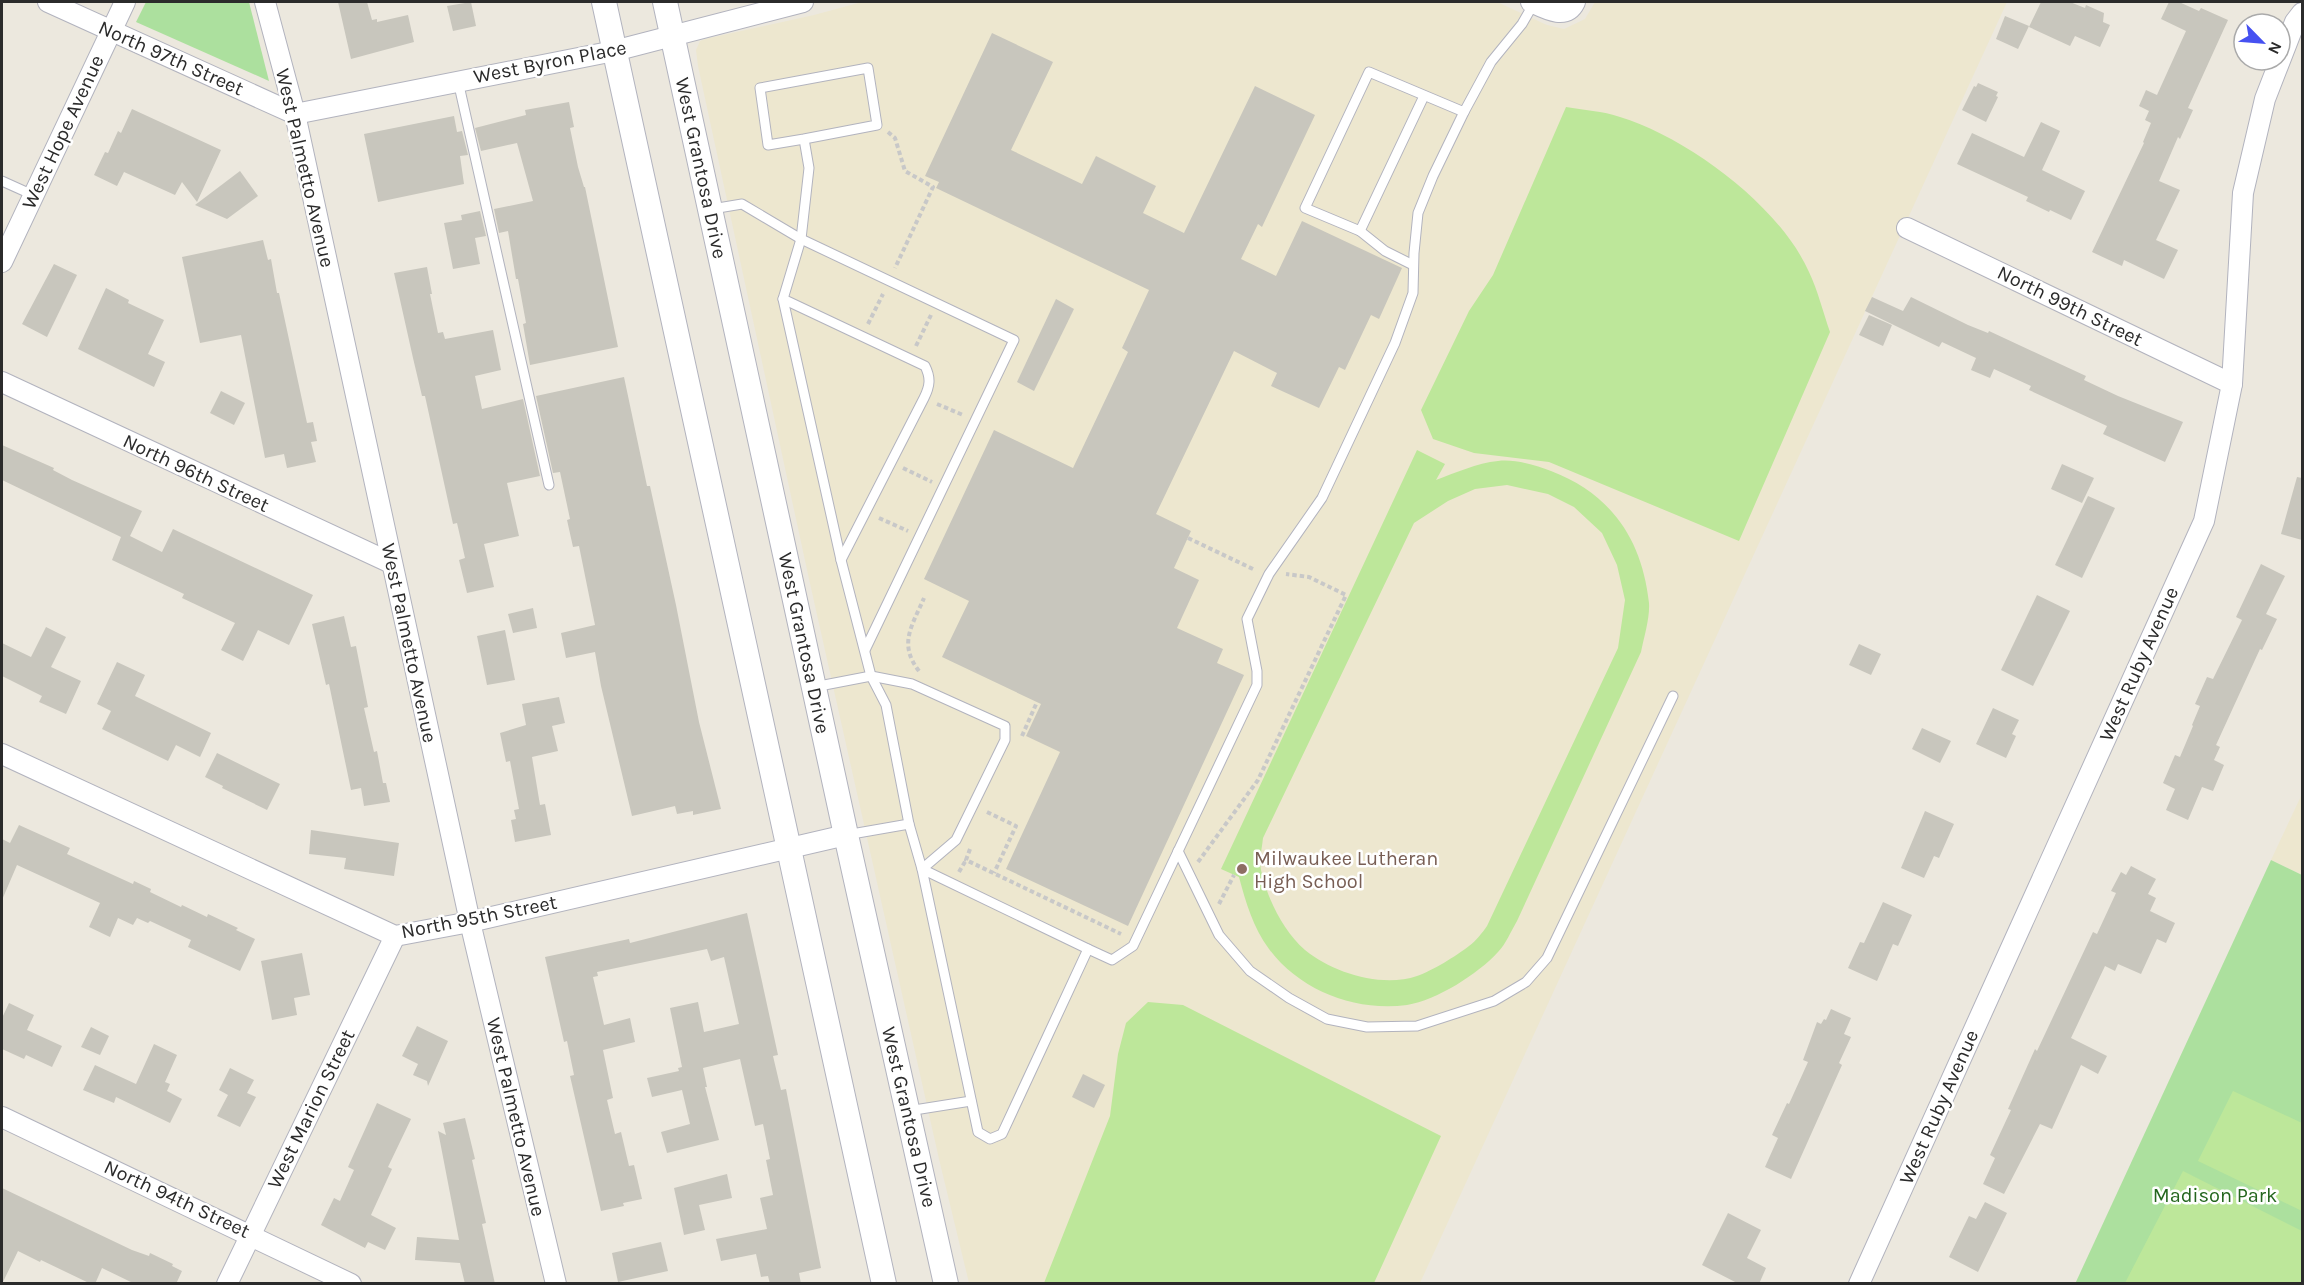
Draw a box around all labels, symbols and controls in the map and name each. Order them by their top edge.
north arrow [2232,12,2292,72]
street label: North 97th Street [95,16,248,101]
street label: West Byron Place [472,36,628,88]
text: N [2264,39,2286,57]
street label: West Hope Avenue [17,51,109,213]
street label: West Palmetto Avenue [271,66,339,270]
street label: West Grantosa Drive [671,75,731,261]
street label: North 99th Street [1994,261,2147,351]
street label: North 96th Street [119,429,273,517]
street label: West Palmetto Avenue [377,541,441,745]
street label: West Grantosa Drive [774,550,834,736]
street label: West Ruby Avenue [2095,583,2183,745]
place label: Milwaukee Lutheran High School [1254,847,1438,893]
marker: Milwaukee Lutheran High School [1235,862,1249,876]
street label: North 95th Street [399,891,559,943]
street label: West Palmetto Avenue [482,1015,550,1219]
street label: West Grantosa Drive [877,1024,941,1210]
street label: West Marion Street [263,1025,360,1192]
street label: West Ruby Avenue [1895,1026,1983,1188]
street label: North 94th Street [100,1155,254,1243]
park label: Madison Park [2153,1184,2277,1207]

